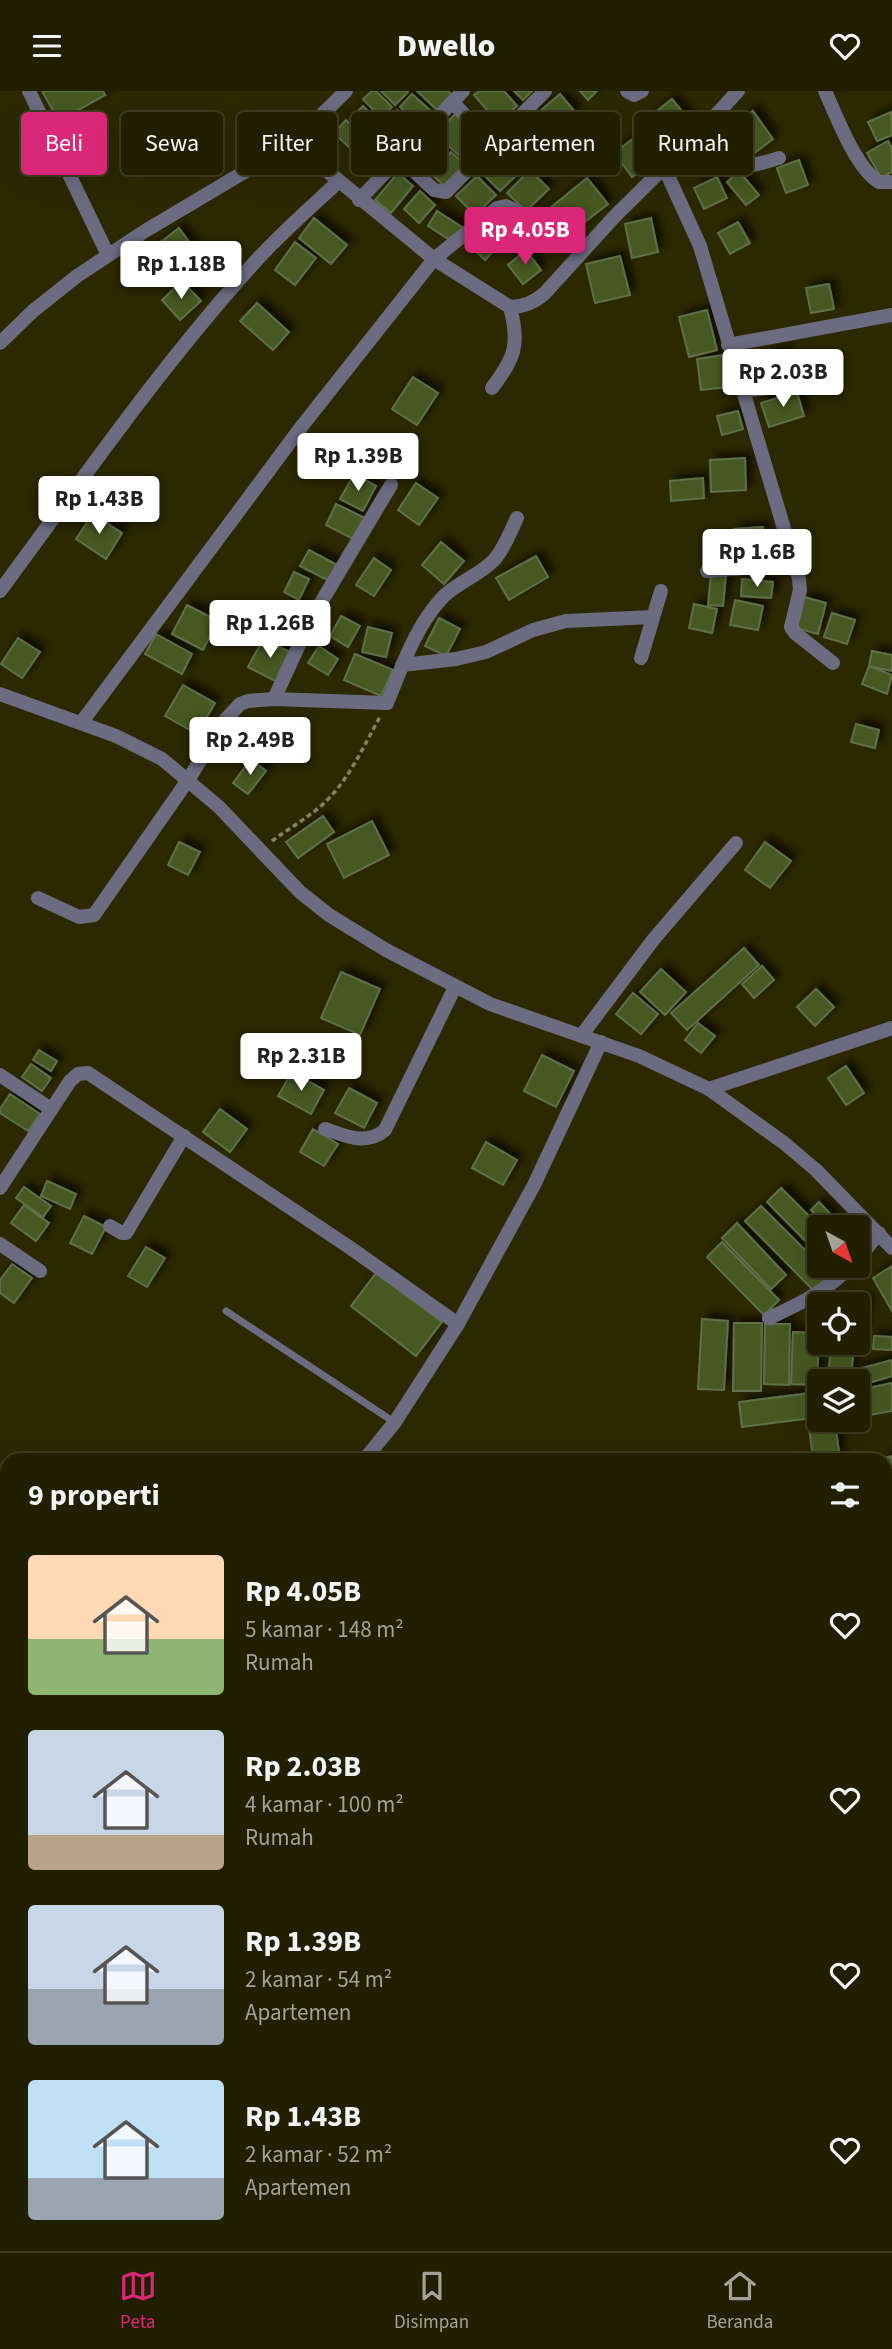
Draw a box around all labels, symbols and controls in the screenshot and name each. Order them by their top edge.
text: Dwello [397,23,495,69]
icon: menu [28,27,66,65]
icon: heart [826,27,864,65]
chip: Beli [21,112,107,175]
chip: Sewa [121,112,223,175]
chip: Filter [237,112,337,175]
chip: Baru [351,112,447,175]
chip: Apartemen [461,112,620,175]
chip: Rumah [634,112,753,175]
pin: Rp 4.05B [453,207,597,267]
text: Rp 4.05B [480,213,570,246]
pin: Rp 1.18B [109,241,253,301]
text: Rp 1.18B [136,247,226,280]
pin: Rp 2.03B [711,349,855,409]
text: Rp 2.03B [738,355,828,388]
pin: Rp 1.39B [286,433,430,493]
text: Rp 1.39B [313,439,403,472]
pin: Rp 1.43B [27,477,171,536]
text: Rp 1.43B [54,482,144,515]
pin: Rp 1.6B [692,529,822,589]
text: Rp 1.6B [719,535,795,568]
pin: Rp 1.26B [198,601,342,660]
text: Rp 1.26B [225,606,315,639]
pin: Rp 2.49B [178,717,322,777]
text: Rp 2.49B [205,723,295,756]
pin: Rp 2.31B [229,1033,373,1093]
text: Rp 2.31B [256,1039,346,1072]
north arrow [807,1215,870,1277]
map controls [807,1215,870,1432]
button: locate [807,1292,870,1355]
button: layers [807,1369,870,1432]
text: 9 properti [28,1474,160,1517]
icon: filters [826,1476,864,1514]
text: Rp 4.05B [245,1570,361,1613]
icon: home [84,1583,168,1667]
icon: heart [826,1606,864,1644]
text: 5 kamar · 148 m² [245,1613,404,1646]
text: Rumah [245,1646,314,1679]
text: Rp 2.03B [245,1745,361,1788]
icon: home [84,1758,168,1842]
icon: heart [826,1781,864,1819]
text: 4 kamar · 100 m² [245,1788,404,1821]
text: Rumah [245,1821,314,1854]
text: Rp 1.39B [245,1920,361,1963]
icon: home [84,1933,168,2017]
icon: heart [826,1956,864,1994]
text: 2 kamar · 54 m² [245,1963,392,1996]
text: Apartemen [245,1996,351,2029]
text: Rp 1.43B [245,2095,361,2138]
icon: home [84,2108,168,2192]
icon: heart [826,2131,864,2169]
text: 2 kamar · 52 m² [245,2138,392,2171]
text: Apartemen [245,2171,351,2204]
tab: Peta [119,2267,157,2336]
tab: Disimpan [394,2267,469,2336]
tab: Beranda [706,2267,773,2336]

